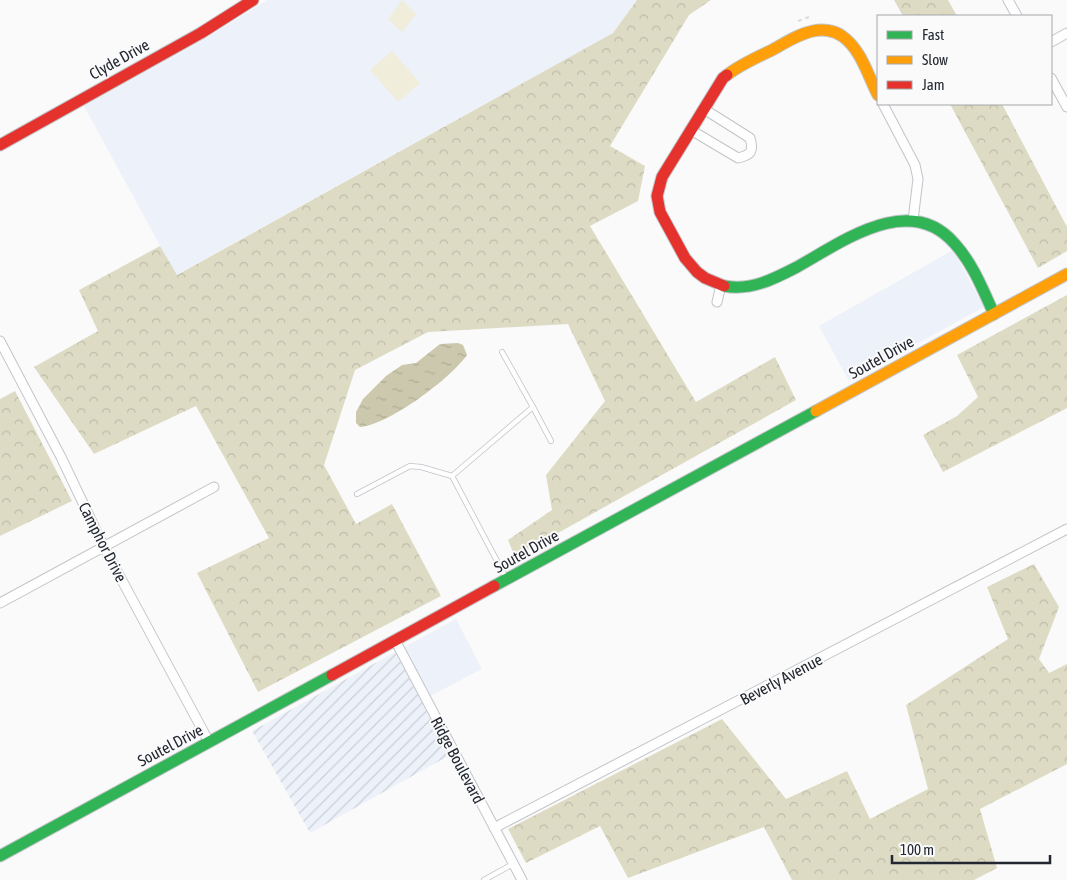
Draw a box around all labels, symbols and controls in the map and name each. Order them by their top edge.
legend [877,15,1052,105]
text: Fast [922,26,944,43]
street label: Clyde Drive [86,35,153,84]
text: Slow [922,51,948,68]
text: Jam [922,76,945,93]
street label: Soutel Drive [846,332,916,382]
street label: Camphor Drive [74,499,131,585]
street label: Soutel Drive [491,526,561,576]
street label: Beverly Avenue [737,650,826,709]
street label: Ridge Boulevard [427,714,488,807]
street label: Soutel Drive [134,720,206,770]
scale bar [892,832,1050,864]
text: 100 m [900,841,934,858]

